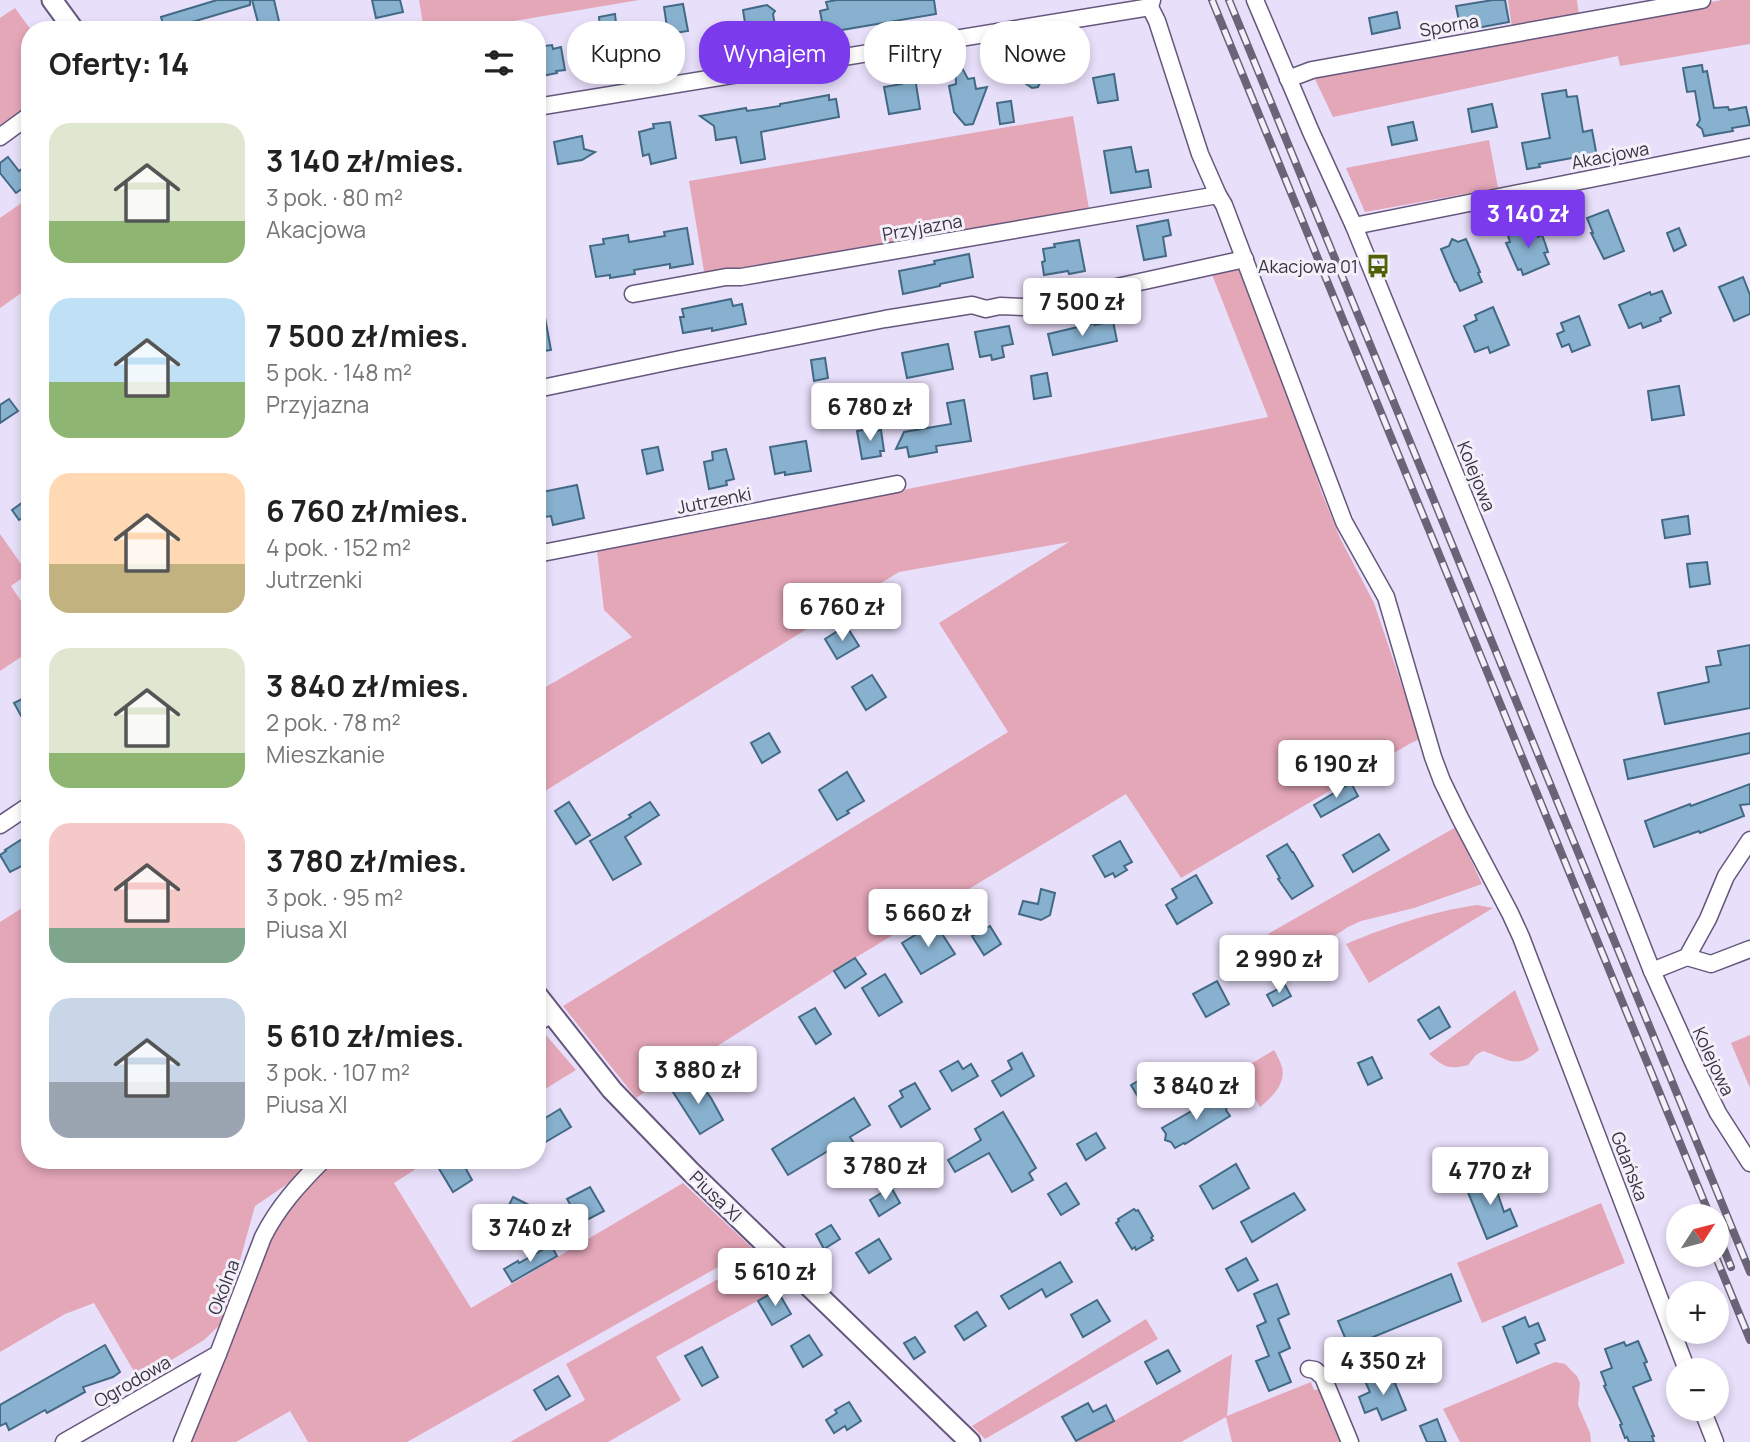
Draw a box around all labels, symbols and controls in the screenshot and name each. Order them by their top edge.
street label: Sporna [1418,8,1480,42]
chip: Kupno [567,21,685,84]
chip: Wynajem [699,21,850,84]
chip: Filtry [864,21,966,84]
chip: Nowe [980,21,1090,84]
text: Oferty: 14 [49,43,189,84]
icon: filters [480,44,518,82]
street label: Akacjowa [1569,136,1651,174]
text: 3 140 zł/mies. [266,140,464,181]
icon: home [105,151,189,235]
text: 3 pok. · 80 m² [266,181,403,213]
pin: 3 140 zł [1456,190,1600,250]
text: 3 140 zł [1487,197,1569,229]
street label: Przyjazna [880,208,964,246]
text: Akacjowa [266,213,366,245]
bus stop icon: Akacjowa 01 [1364,252,1392,280]
place label: Akacjowa 01 [1258,254,1358,278]
pin: 7 500 zł [1010,278,1154,338]
text: 7 500 zł [1039,285,1125,317]
text: 7 500 zł/mies. [266,315,469,356]
icon: home [105,326,189,410]
text: 5 pok. · 148 m² [266,356,412,388]
pin: 6 780 zł [798,384,942,443]
text: Przyjazna [266,388,369,420]
text: 6 780 zł [827,390,913,422]
street label: Kolejowa [1452,437,1502,515]
street label: Jutrzenki [675,481,753,519]
text: 6 760 zł/mies. [266,490,469,531]
icon: home [105,501,189,585]
text: 4 pok. · 152 m² [266,531,411,563]
text: Jutrzenki [266,563,363,595]
pin: 6 760 zł [770,584,914,643]
text: 6 760 zł [799,590,885,622]
text: 3 840 zł/mies. [266,665,469,706]
icon: home [105,676,189,760]
text: 2 pok. · 78 m² [266,706,401,738]
text: Mieszkanie [266,738,385,770]
pin: 6 190 zł [1264,740,1408,800]
text: 6 190 zł [1294,747,1378,779]
text: 3 780 zł/mies. [266,840,467,881]
icon: home [105,851,189,935]
text: 3 pok. · 95 m² [266,881,403,913]
pin: 5 660 zł [856,890,1000,949]
text: 5 660 zł [885,896,971,928]
text: Piusa XI [266,913,348,945]
pin: 2 990 zł [1207,936,1351,995]
text: 2 990 zł [1235,942,1323,974]
text: 5 610 zł/mies. [266,1015,464,1056]
street label: Kolejowa [1688,1023,1740,1099]
icon: home [105,1026,189,1110]
pin: 3 880 zł [626,1046,770,1106]
text: 3 880 zł [655,1053,741,1085]
text: 3 pok. · 107 m² [266,1056,410,1088]
pin: 3 840 zł [1124,1062,1268,1122]
text: 3 840 zł [1153,1069,1239,1101]
text: Piusa XI [266,1088,348,1120]
street label: Gdańska [1606,1128,1654,1204]
pin: 3 780 zł [813,1142,957,1202]
pin: 4 770 zł [1418,1148,1562,1207]
text: 3 780 zł [843,1149,927,1181]
text: 4 770 zł [1448,1154,1532,1186]
street label: Piusa XI [685,1165,747,1227]
pin: 3 740 zł [458,1204,602,1264]
north arrow [1666,1204,1729,1267]
map controls [1666,1204,1729,1421]
text: 3 740 zł [488,1211,572,1243]
pin: 5 610 zł [703,1248,847,1308]
text: 5 610 zł [734,1255,816,1287]
street label: Okólna [202,1256,244,1318]
button: + [1666,1281,1729,1344]
pin: 4 350 zł [1311,1338,1455,1397]
text: 4 350 zł [1340,1344,1426,1376]
street label: Ogrodowa [89,1349,175,1413]
button: − [1666,1358,1729,1421]

